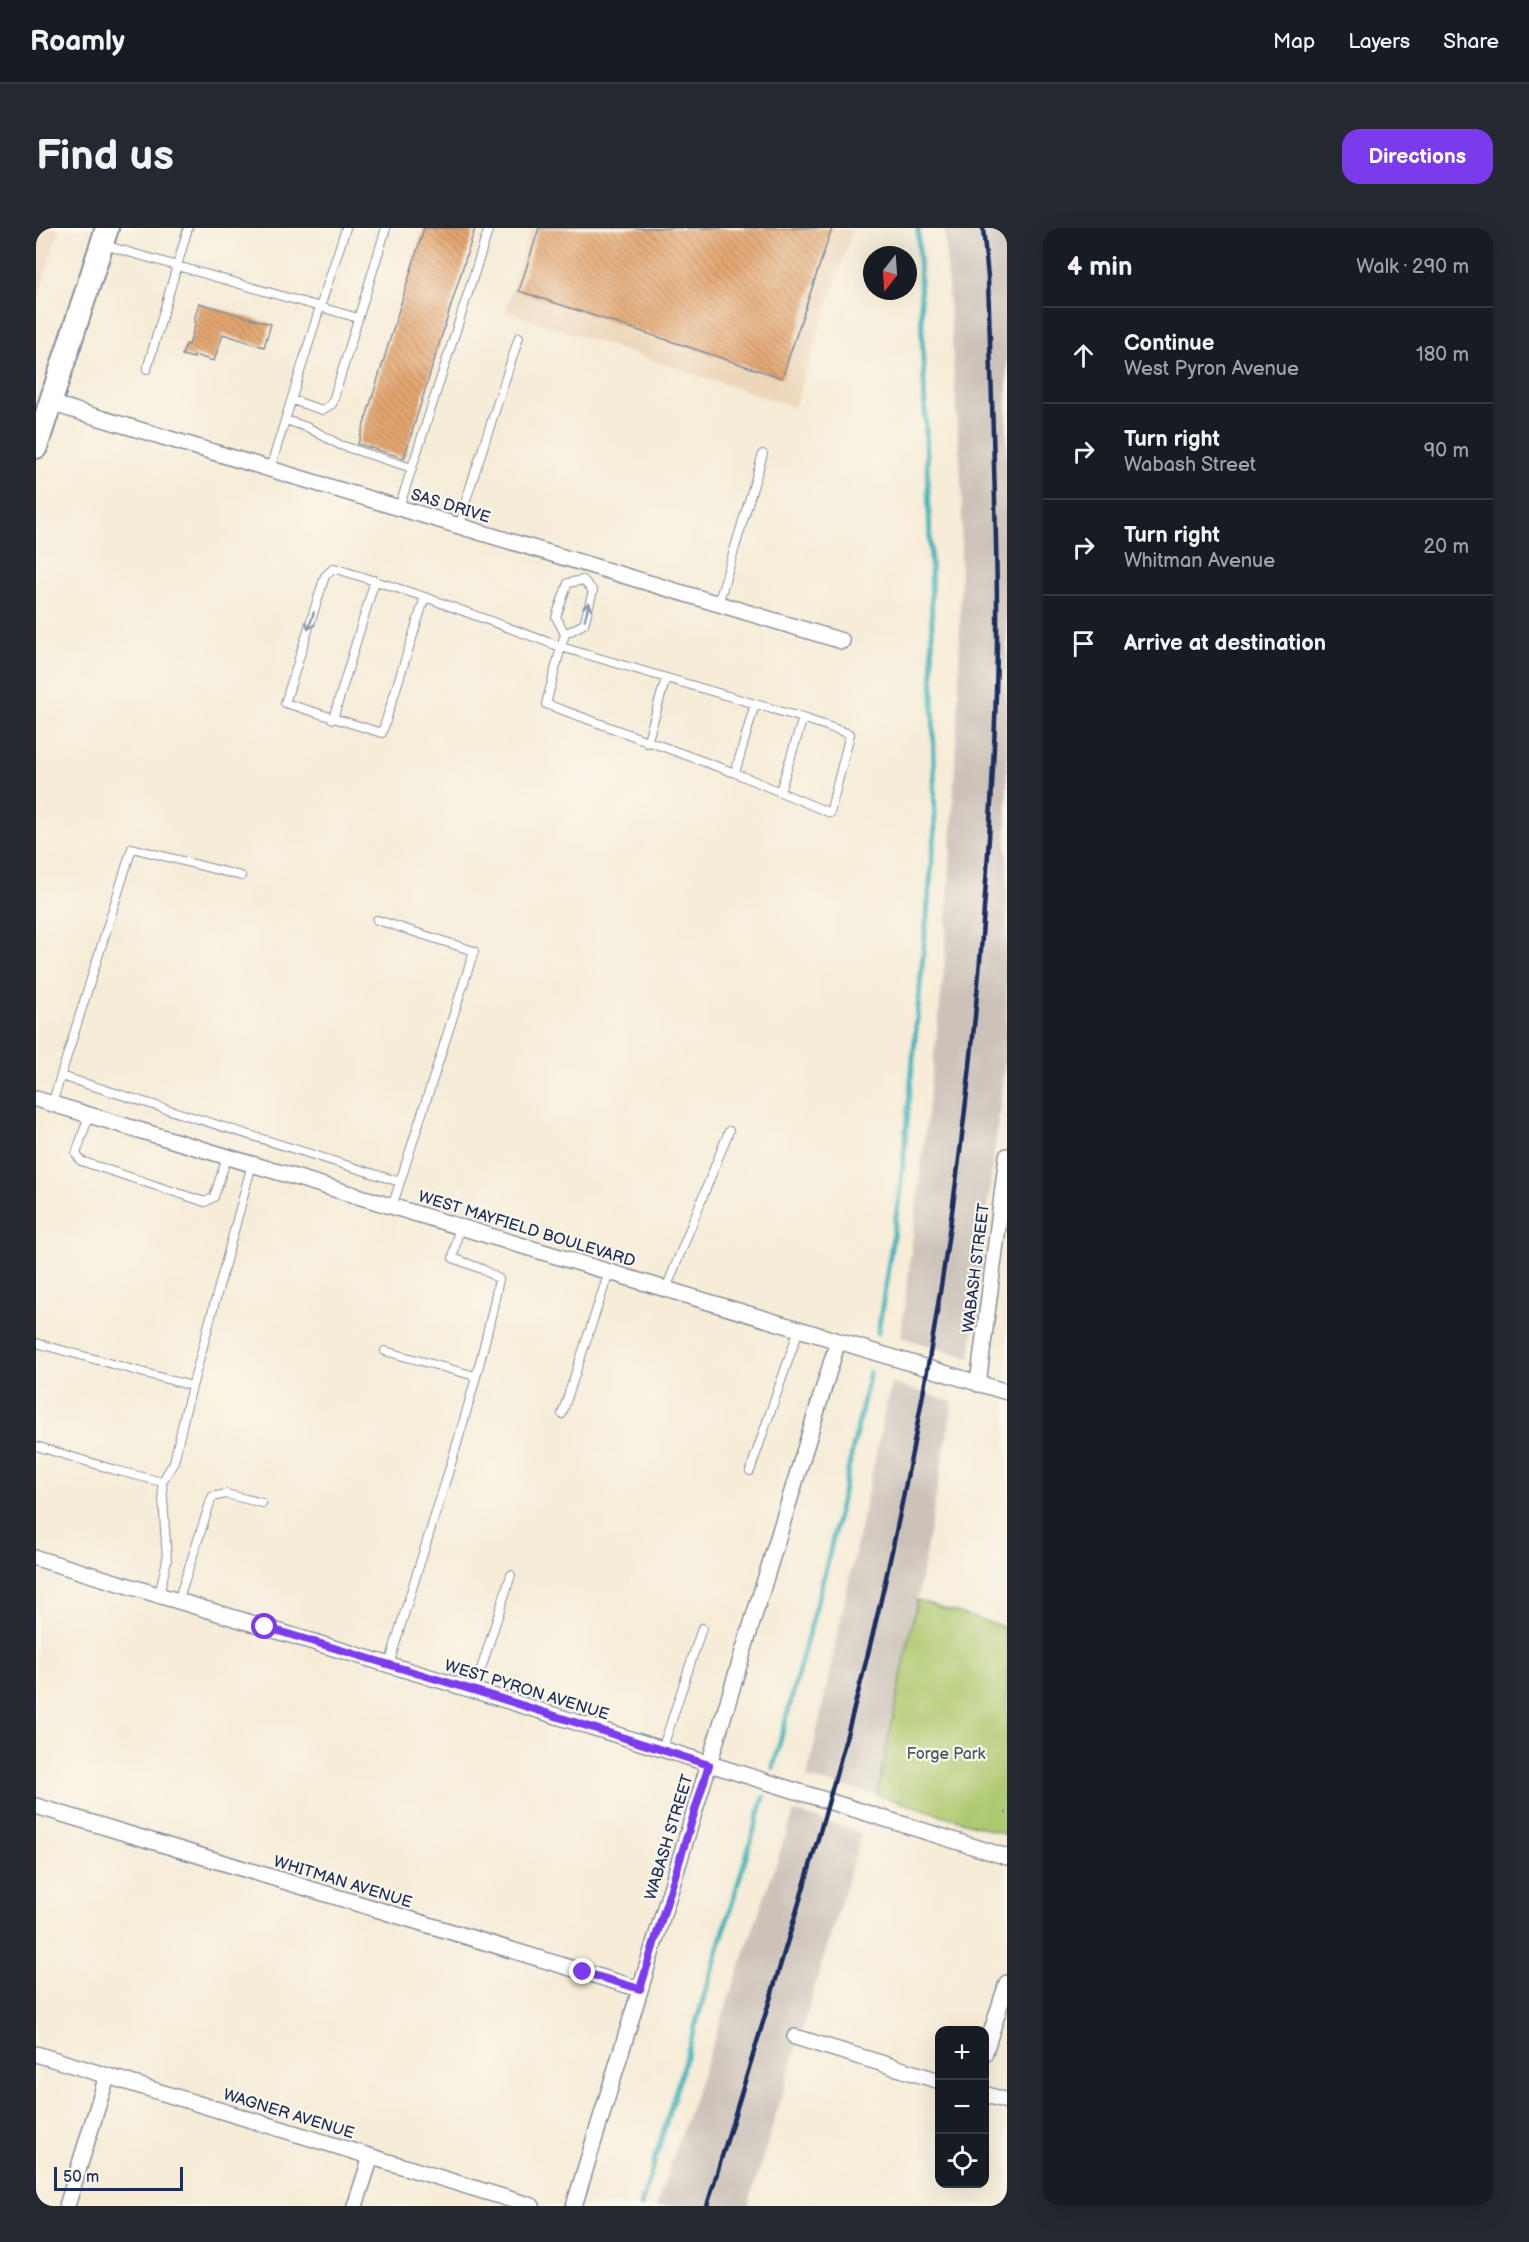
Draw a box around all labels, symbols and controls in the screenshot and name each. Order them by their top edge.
text: Roamly [30,25,125,58]
text: Map [1273,29,1315,54]
text: Layers [1348,29,1410,54]
text: Share [1443,29,1499,54]
button: Directions [1342,129,1493,184]
text: Find us [36,131,174,182]
north arrow [863,246,917,300]
text: 4 min [1067,252,1132,283]
text: Walk · 290 m [1356,255,1469,279]
text: Continue [1124,330,1214,357]
icon: ahead [1067,339,1100,372]
text: 180 m [1416,343,1469,367]
text: West Pyron Avenue [1124,357,1299,381]
text: Turn right [1124,426,1220,453]
icon: right [1067,435,1100,468]
text: 90 m [1424,439,1469,463]
text: Wabash Street [1124,453,1256,477]
street label: SAS DRIVE [409,485,492,527]
text: Turn right [1124,522,1220,549]
icon: right [1067,531,1100,564]
text: 20 m [1424,535,1469,559]
text: Whitman Avenue [1124,549,1275,573]
one-way arrow [582,601,594,620]
one-way arrow [305,611,316,630]
icon: arrive [1067,627,1100,660]
text: Arrive at destination [1124,630,1326,657]
street label: WEST MAYFIELD BOULEVARD [416,1187,637,1272]
street label: WABASH STREET [959,1202,994,1334]
route start [251,1613,277,1639]
street label: WEST PYRON AVENUE [442,1656,611,1725]
park label: Forge Park [907,1745,986,1764]
street label: WABASH STREET [641,1772,698,1903]
street label: WHITMAN AVENUE [271,1852,414,1913]
route end [569,1958,595,1984]
map controls [935,2026,989,2188]
button: + [935,2026,989,2080]
button: − [935,2080,989,2134]
street label: WAGNER AVENUE [221,2085,356,2143]
button: locate [935,2134,989,2188]
scale bar [54,2164,183,2192]
text: 50 m [63,2168,99,2187]

